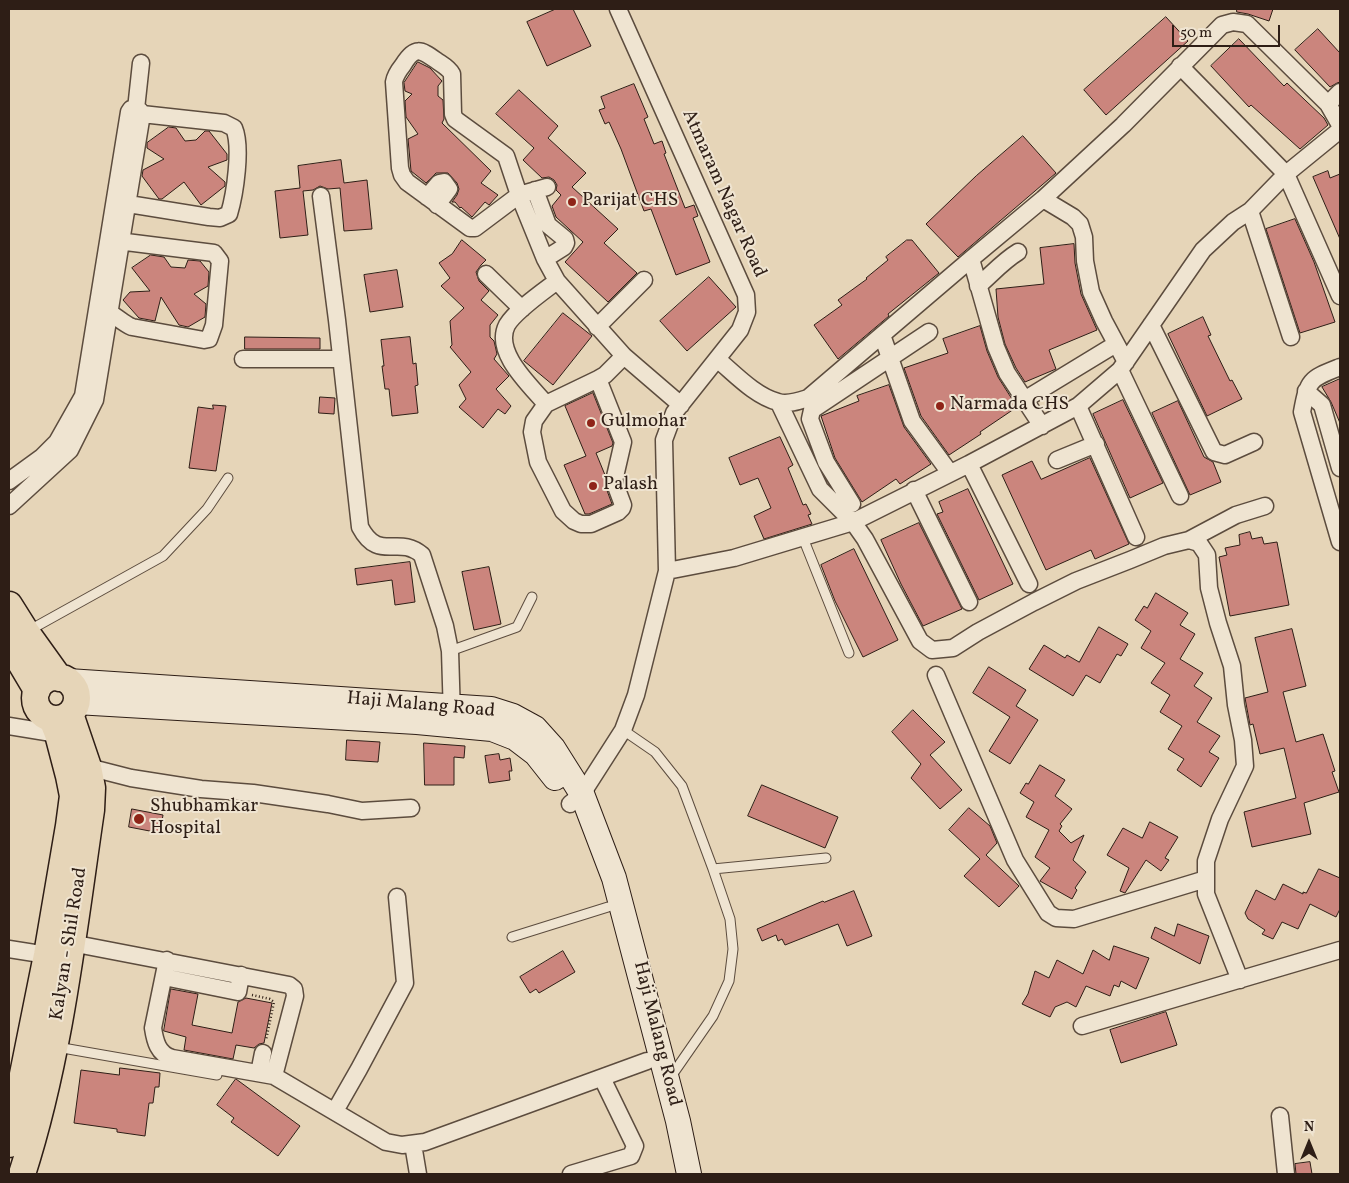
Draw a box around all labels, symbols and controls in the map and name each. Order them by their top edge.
scale bar [1174,15,1282,47]
text: 50 m [1180,23,1212,44]
street label: Atmaram Nagar Road [676,106,770,282]
place label: Parijat CHS [582,191,678,213]
marker: Parijat CHS [566,196,578,208]
place label: Narmada CHS [950,395,1069,417]
marker: Narmada CHS [934,400,946,412]
place label: Gulmohar [601,412,687,434]
marker: Gulmohar [585,417,597,429]
place label: Palash [603,475,658,497]
marker: Palash [587,480,599,492]
street label: Haji Malang Road [346,688,496,724]
place label: Shubhamkar Hospital [150,797,258,841]
marker: Shubhamkar Hospital [132,812,146,826]
street label: Kalyan - Shil Road [47,866,93,1022]
street label: Haji Malang Road [627,959,685,1109]
north arrow [1284,1118,1334,1168]
text: N [1304,1118,1314,1137]

